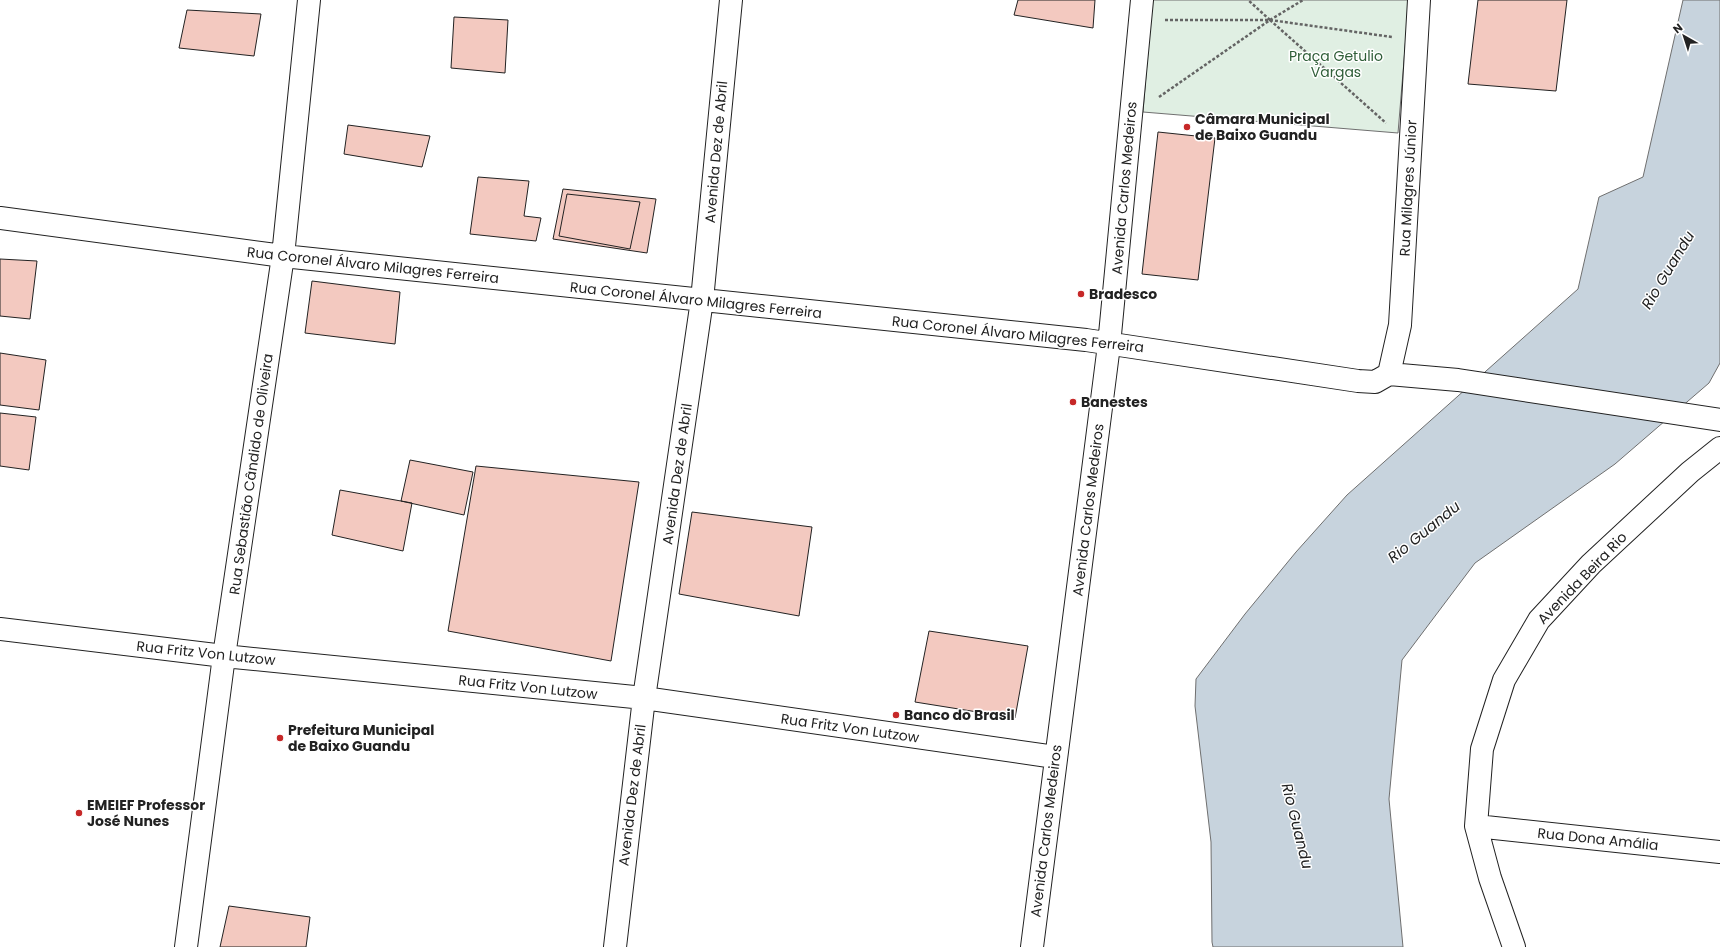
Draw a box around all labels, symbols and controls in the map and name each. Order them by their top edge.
north arrow [1664,16,1704,56]
text: N [1669,19,1686,37]
park label: Praça Getulio Vargas [1289,46,1383,82]
street label: Avenida Dez de Abril [700,80,732,224]
street label: Avenida Carlos Medeiros [1106,101,1142,275]
place label: Câmara Municipal de Baixo Guandu [1195,109,1330,145]
street label: Rua Milagres Júnior [1394,119,1422,257]
marker: Câmara Municipal de Baixo Guandu [1182,122,1192,132]
water label: Rio Guandu [1636,226,1699,313]
street label: Rua Coronel Álvaro Milagres Ferreira [246,242,500,288]
street label: Rua Coronel Álvaro Milagres Ferreira [569,277,823,323]
place label: Bradesco [1089,284,1157,304]
marker: Bradesco [1076,289,1086,299]
street label: Rua Coronel Álvaro Milagres Ferreira [891,311,1145,357]
street label: Rua Sebastião Cândido de Oliveira [224,352,278,596]
place label: Banestes [1081,392,1148,412]
marker: Banestes [1068,397,1078,407]
street label: Avenida Dez de Abril [657,402,697,546]
street label: Avenida Carlos Medeiros [1067,423,1109,597]
water label: Rio Guandu [1383,496,1465,567]
street label: Avenida Beira Rio [1533,527,1631,629]
street label: Rua Fritz Von Lutzow [136,636,277,670]
street label: Rua Fritz Von Lutzow [458,670,599,704]
place label: Banco do Brasil [904,705,1015,725]
street label: Rua Fritz Von Lutzow [779,708,921,748]
marker: Banco do Brasil [891,710,901,720]
place label: Prefeitura Municipal de Baixo Guandu [288,720,434,756]
street label: Avenida Dez de Abril [613,723,651,867]
marker: Prefeitura Municipal de Baixo Guandu [275,733,285,743]
street label: Avenida Carlos Medeiros [1025,744,1067,918]
water label: Rio Guandu [1277,781,1318,871]
place label: EMEIEF Professor José Nunes [87,795,205,831]
marker: EMEIEF Professor José Nunes [74,808,84,818]
street label: Rua Dona Amália [1537,823,1659,855]

